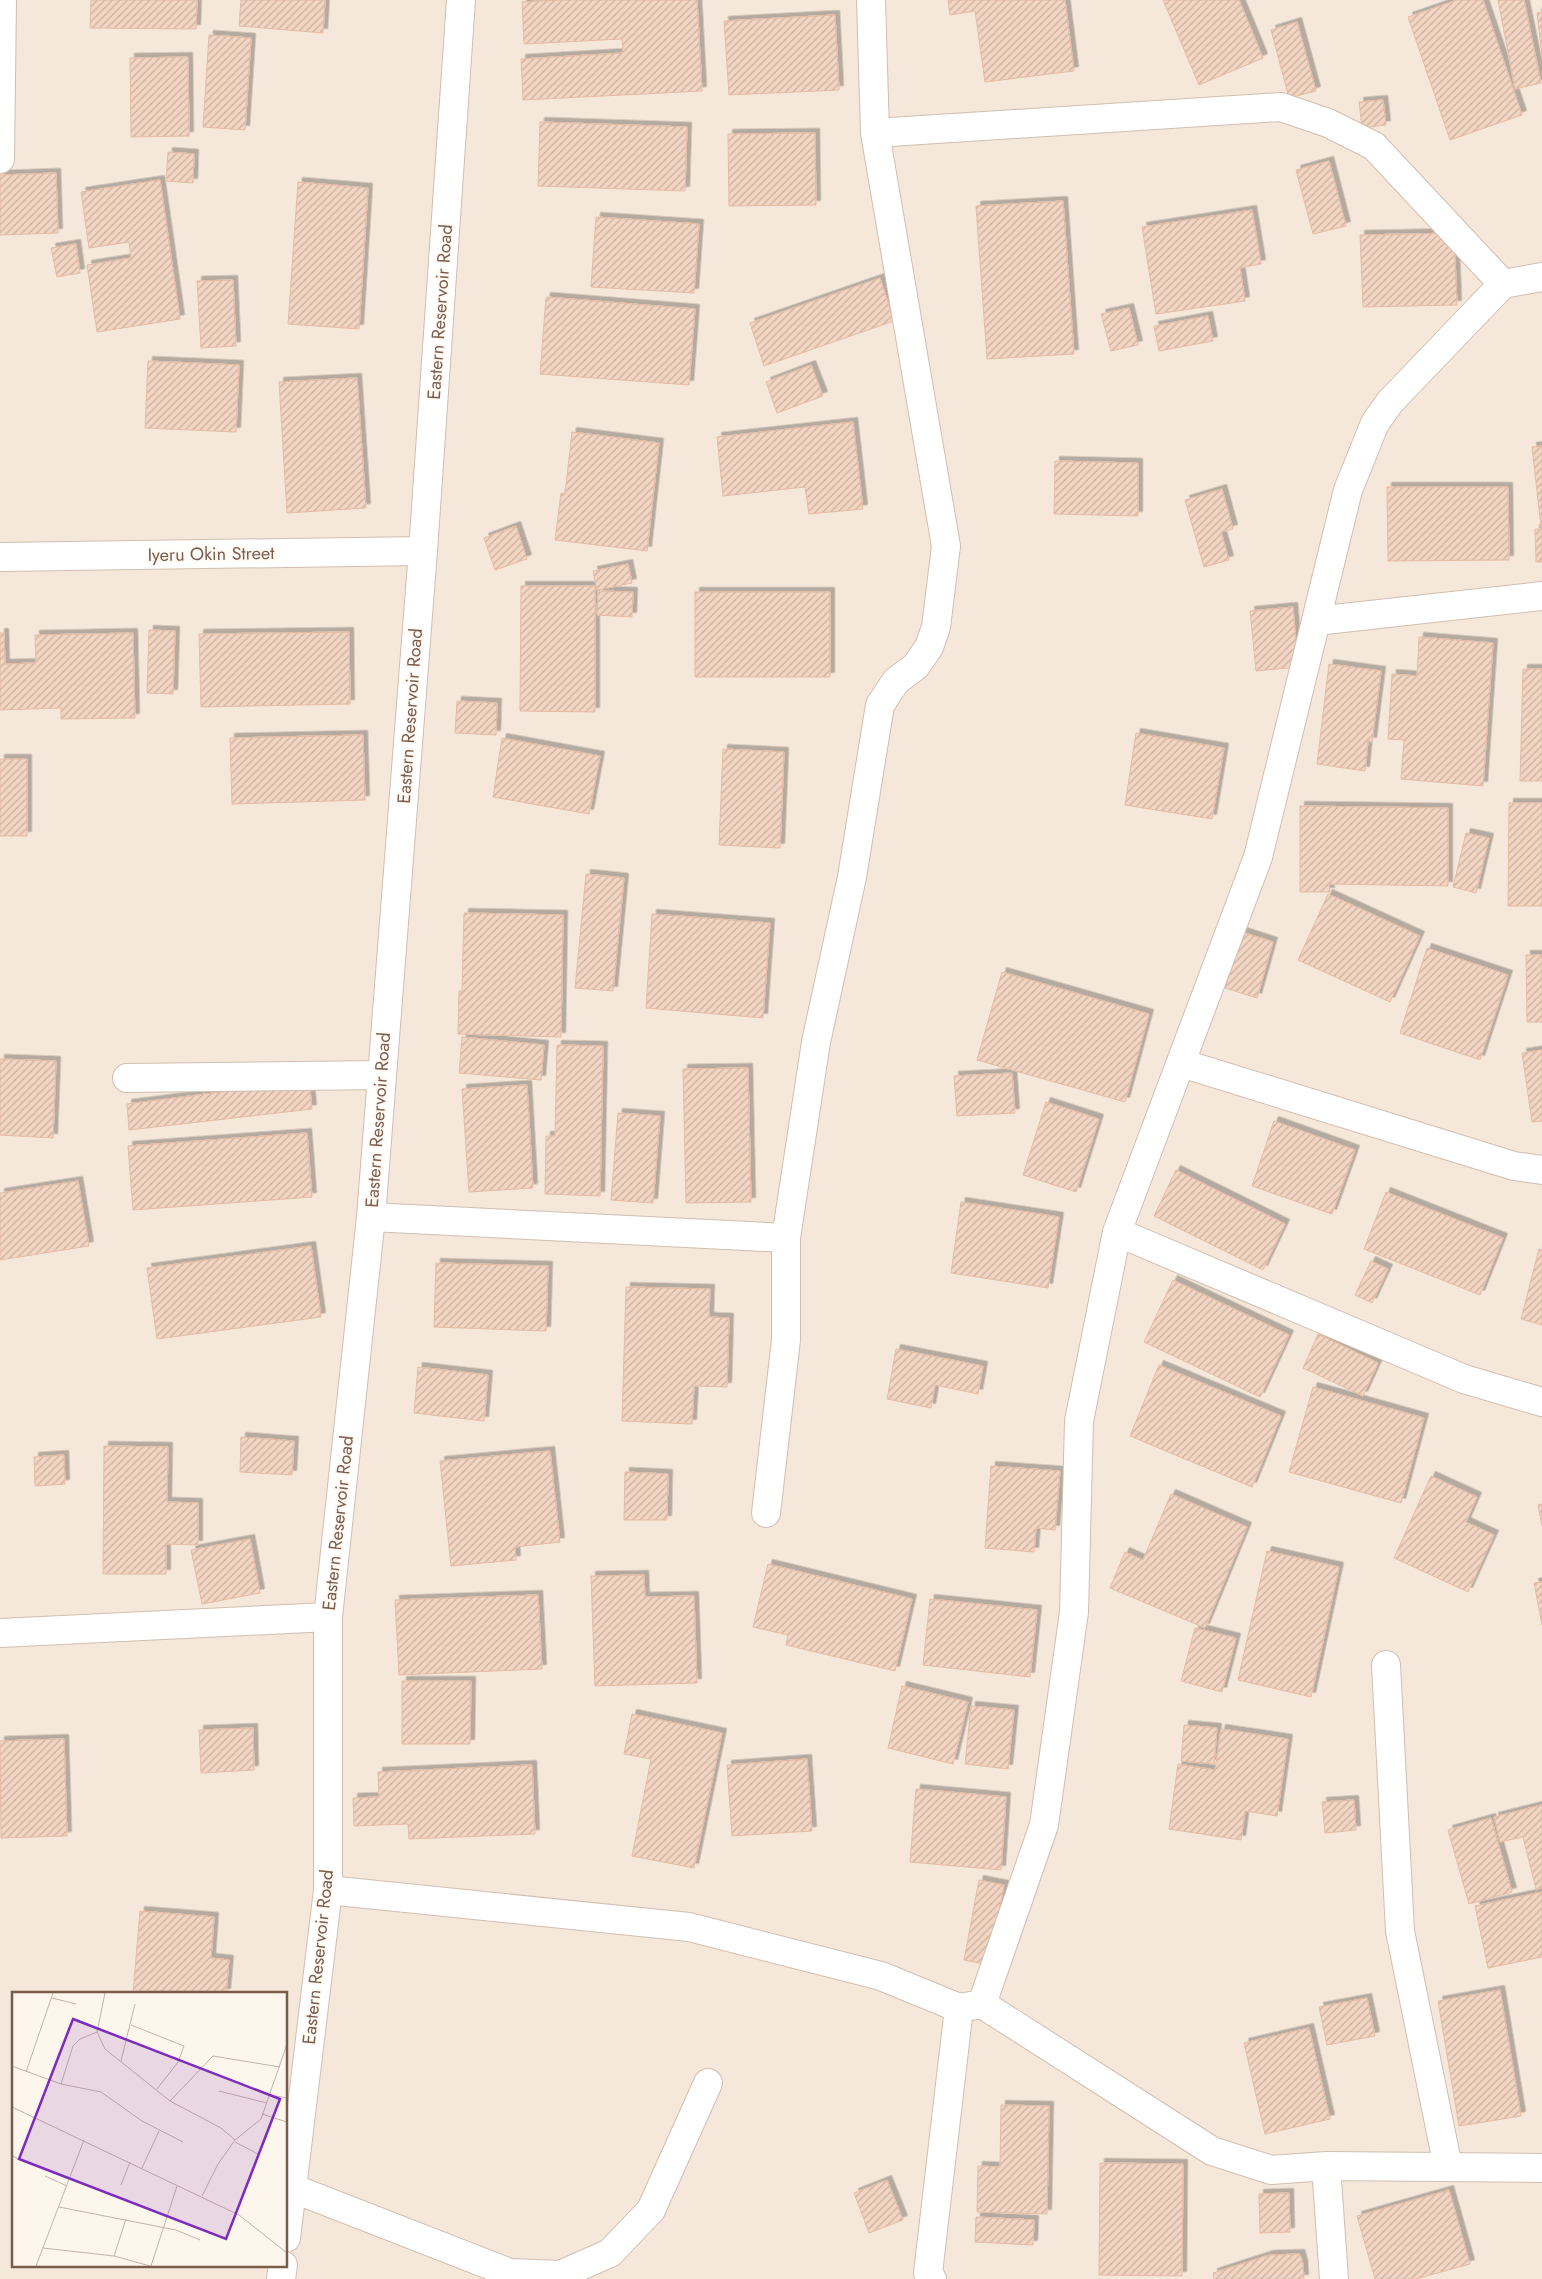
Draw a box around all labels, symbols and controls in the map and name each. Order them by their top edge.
street label: Eastern Reservoir Road [421,224,459,400]
street label: Iyeru Okin Street [147,540,275,568]
street label: Eastern Reservoir Road [391,628,429,804]
street label: Eastern Reservoir Road [359,1032,397,1208]
street label: Eastern Reservoir Road [316,1434,360,1612]
street label: Eastern Reservoir Road [296,1868,340,2046]
inset map [12,1992,288,2266]

